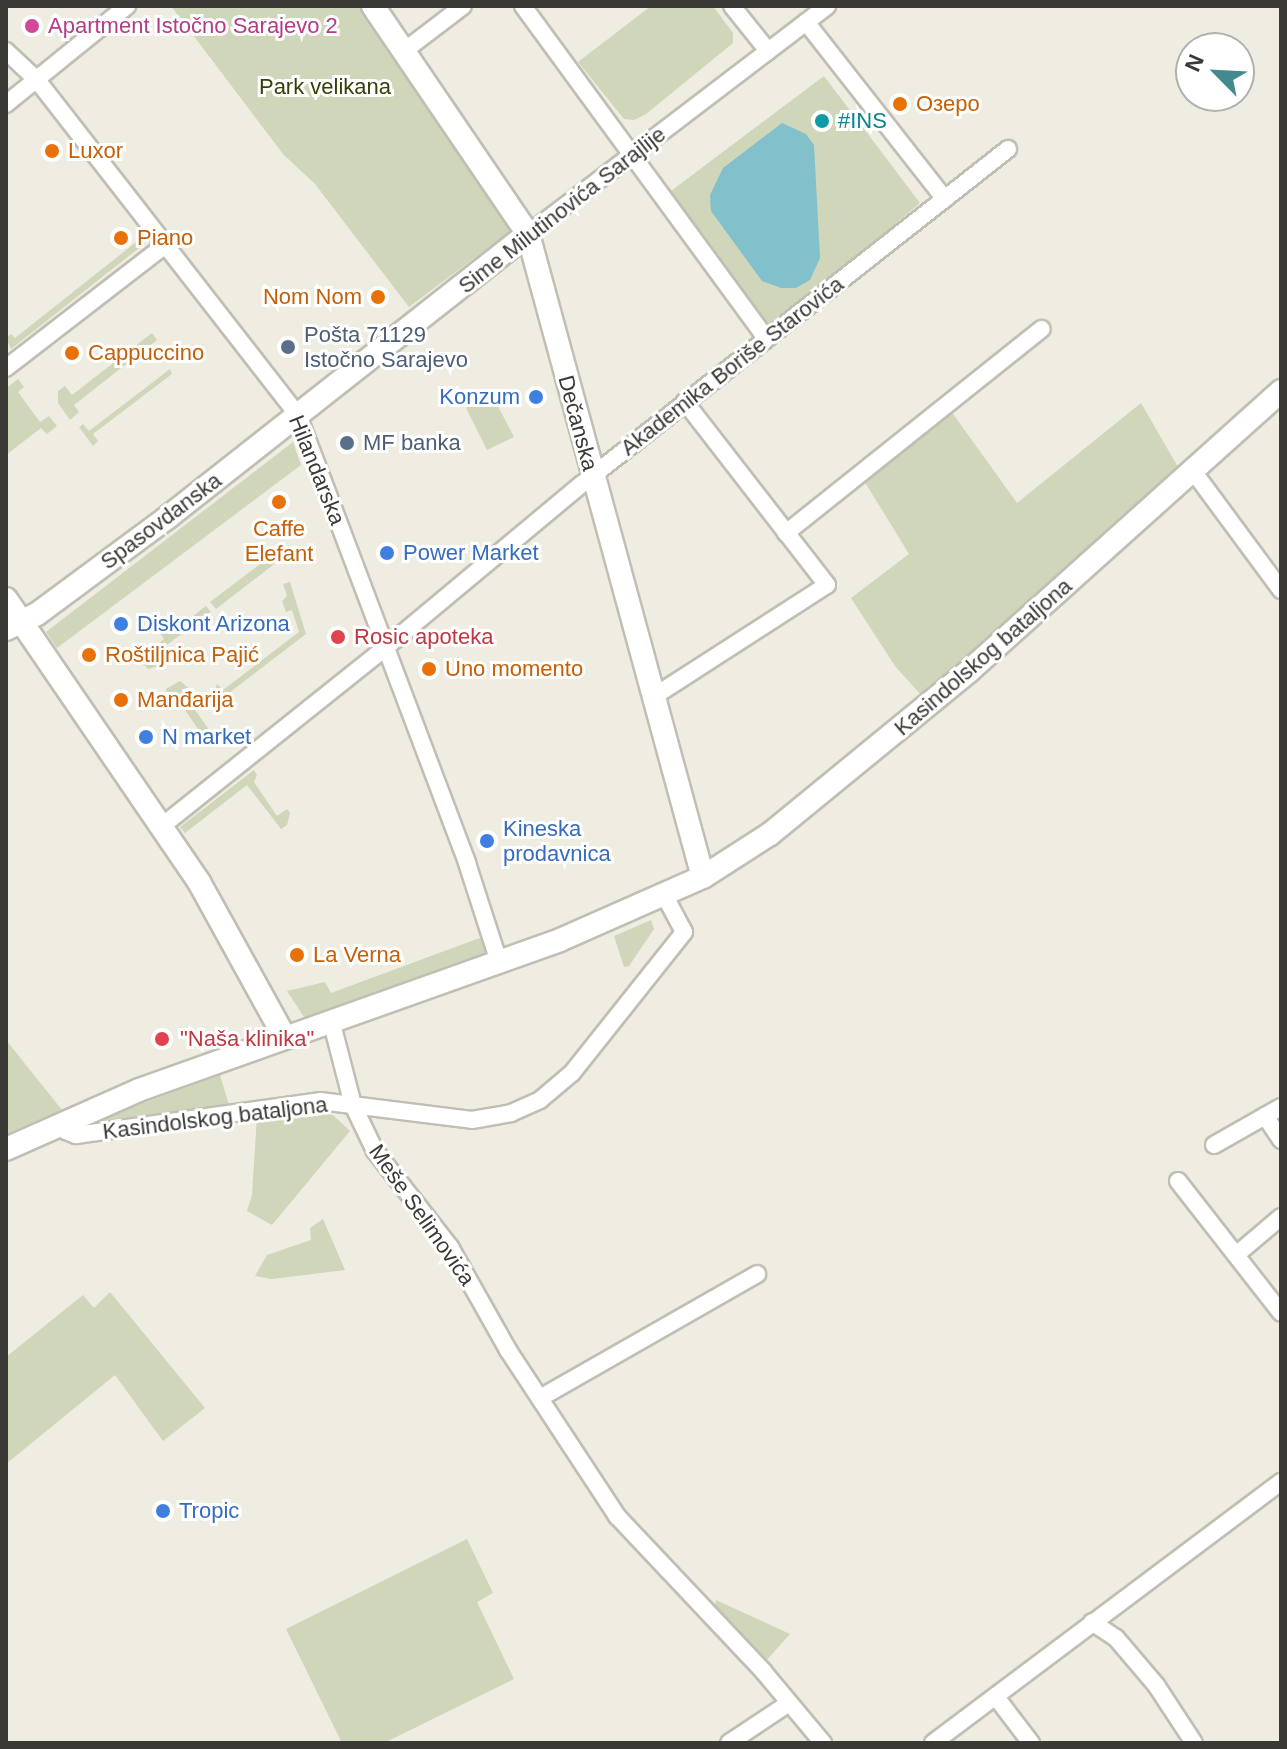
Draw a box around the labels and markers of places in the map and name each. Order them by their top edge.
place label: Apartment Istočno Sarajevo 2 [48,13,338,39]
marker: Apartment Istočno Sarajevo 2 [23,17,41,35]
place label: Озеро [916,91,980,117]
marker: Озеро [891,95,909,113]
place label: #INS [838,108,887,134]
marker: #INS [813,112,831,130]
place label: Luxor [68,138,123,164]
marker: Luxor [43,142,61,160]
place label: Piano [137,225,193,251]
marker: Piano [112,229,130,247]
place label: Nom Nom [263,284,362,310]
marker: Nom Nom [369,288,387,306]
place label: Pošta 71129 Istočno Sarajevo [304,321,468,372]
marker: Pošta 71129 Istočno Sarajevo [279,338,297,356]
place label: Cappuccino [88,340,204,366]
marker: Cappuccino [63,344,81,362]
place label: Konzum [439,384,520,410]
marker: Konzum [527,388,545,406]
place label: MF banka [363,430,461,456]
marker: MF banka [338,434,356,452]
marker: Caffe Elefant [270,493,288,511]
place label: Caffe Elefant [245,515,313,566]
place label: Power Market [403,540,539,566]
marker: Power Market [378,544,396,562]
place label: Diskont Arizona [137,611,291,637]
marker: Diskont Arizona [112,615,130,633]
place label: Rosic apoteka [354,624,493,650]
marker: Rosic apoteka [329,628,347,646]
place label: Roštiljnica Pajić [105,642,259,668]
marker: Roštiljnica Pajić [80,646,98,664]
place label: Uno momento [445,656,583,682]
marker: Uno momento [420,660,438,678]
place label: Manđarija [137,687,234,713]
marker: Manđarija [112,691,130,709]
place label: N market [162,724,251,750]
marker: N market [137,728,155,746]
place label: Kineska prodavnica [503,815,611,866]
marker: Kineska prodavnica [478,832,496,850]
place label: La Verna [313,942,401,968]
marker: La Verna [288,946,306,964]
place label: "Naša klinika" [180,1026,314,1052]
marker: "Naša klinika" [151,1028,173,1050]
place label: Tropic [179,1498,239,1524]
marker: Tropic [154,1502,172,1520]

